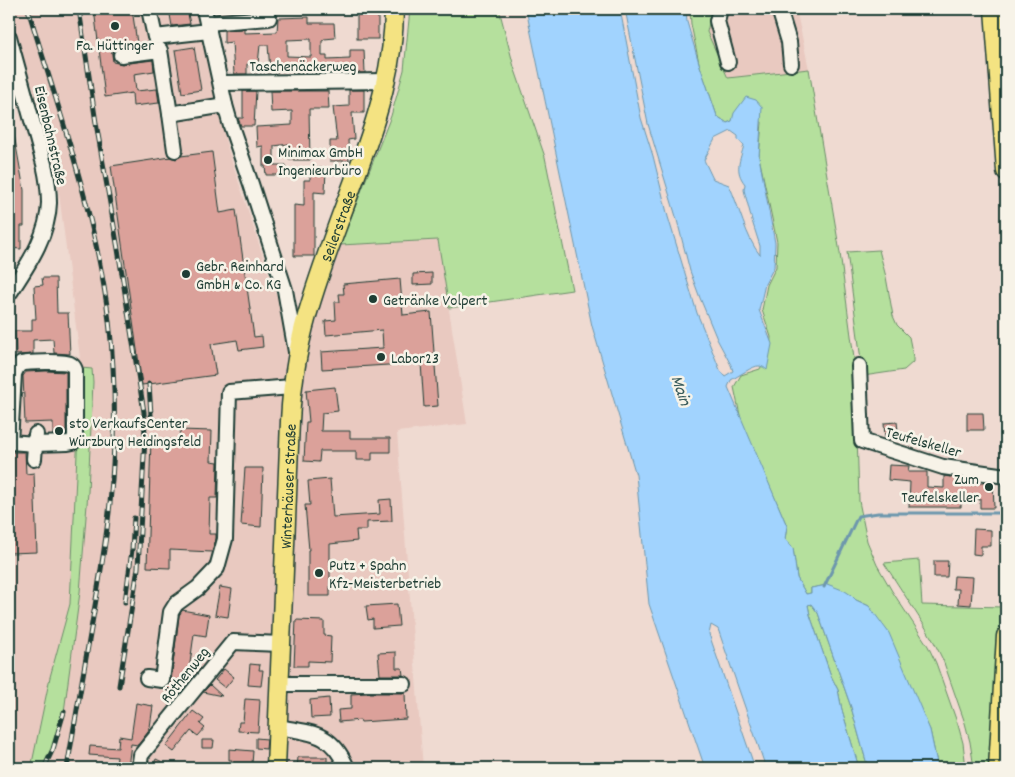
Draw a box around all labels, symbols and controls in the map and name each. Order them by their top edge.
marker: Fa. Hüttinger [109,20,121,32]
place label: Fa. Hüttinger [76,35,154,58]
street label: Taschenäckerweg [249,56,357,79]
street label: Eisenbahnstraße [27,84,72,187]
place label: Minimax GmbH Ingenieurbüro [278,142,363,183]
marker: Minimax GmbH Ingenieurbüro [262,154,274,166]
street label: Seilerstraße [316,188,363,266]
place label: Gebr. Reinhard GmbH & Co. KG [196,256,284,297]
marker: Gebr. Reinhard GmbH & Co. KG [180,268,192,280]
place label: Getränke Volpert [383,290,488,313]
marker: Getränke Volpert [367,293,379,305]
place label: Labor23 [391,348,439,371]
marker: Labor23 [375,351,387,363]
water label: Main [663,372,697,410]
place label: sto VerkaufsCenter Würzburg Heidingsfeld [69,413,201,454]
street label: Teufelskeller [883,422,964,465]
street label: Winterhäuser Straße [276,423,304,549]
marker: sto VerkaufsCenter Würzburg Heidingsfeld [53,425,65,437]
place label: Zum Teufelskeller [901,469,979,510]
marker: Zum Teufelskeller [983,481,995,493]
place label: Putz + Spahn Kfz-Meisterbetrieb [329,555,441,596]
marker: Putz + Spahn Kfz-Meisterbetrieb [313,567,325,579]
street label: Röthenweg [156,642,216,709]

